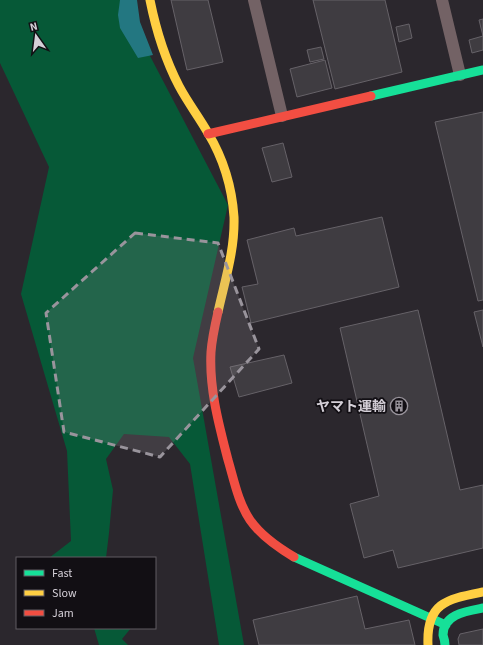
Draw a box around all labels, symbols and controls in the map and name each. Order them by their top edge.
north arrow [16,16,56,56]
text: N [28,19,39,35]
building icon: ヤマト運輸 [389,396,409,416]
place label: ヤマト運輸 [316,397,386,417]
legend [16,557,156,629]
text: Fast [52,565,72,582]
text: Slow [52,585,77,602]
text: Jam [52,605,74,622]

